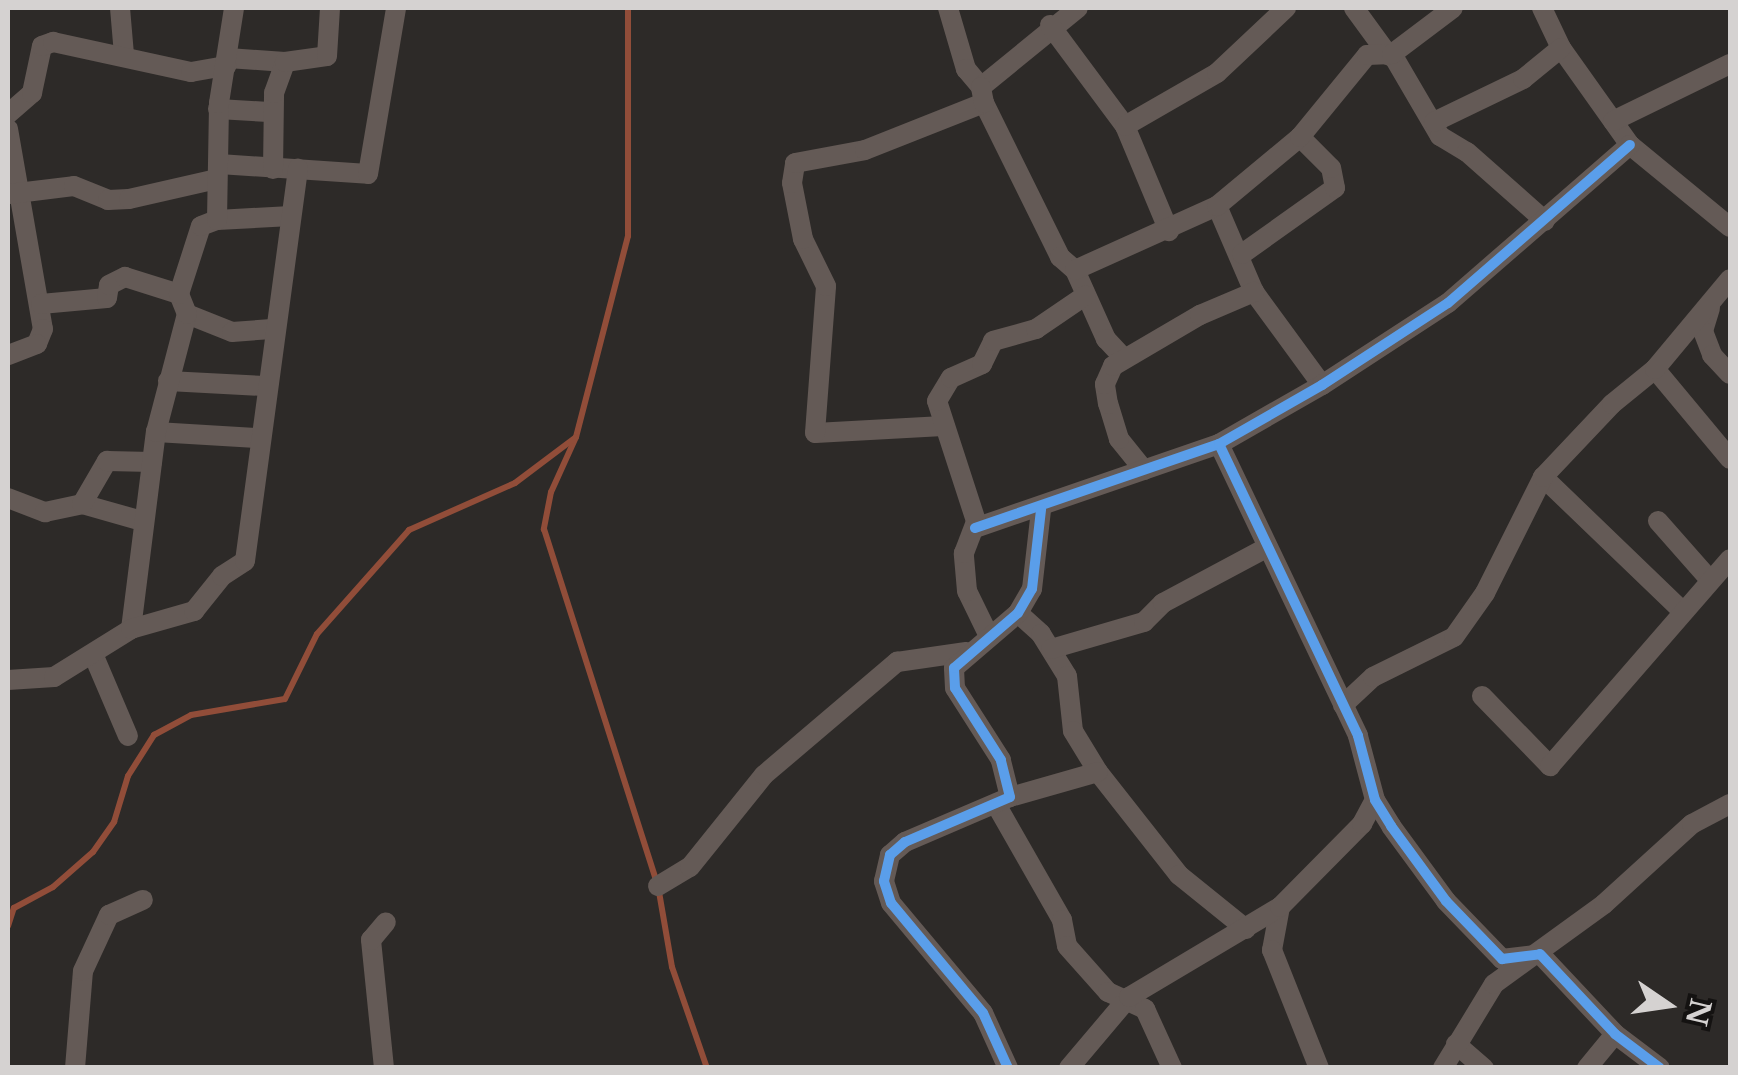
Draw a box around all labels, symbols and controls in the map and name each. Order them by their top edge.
north arrow [1618,955,1718,1055]
text: N [1678,995,1718,1029]

